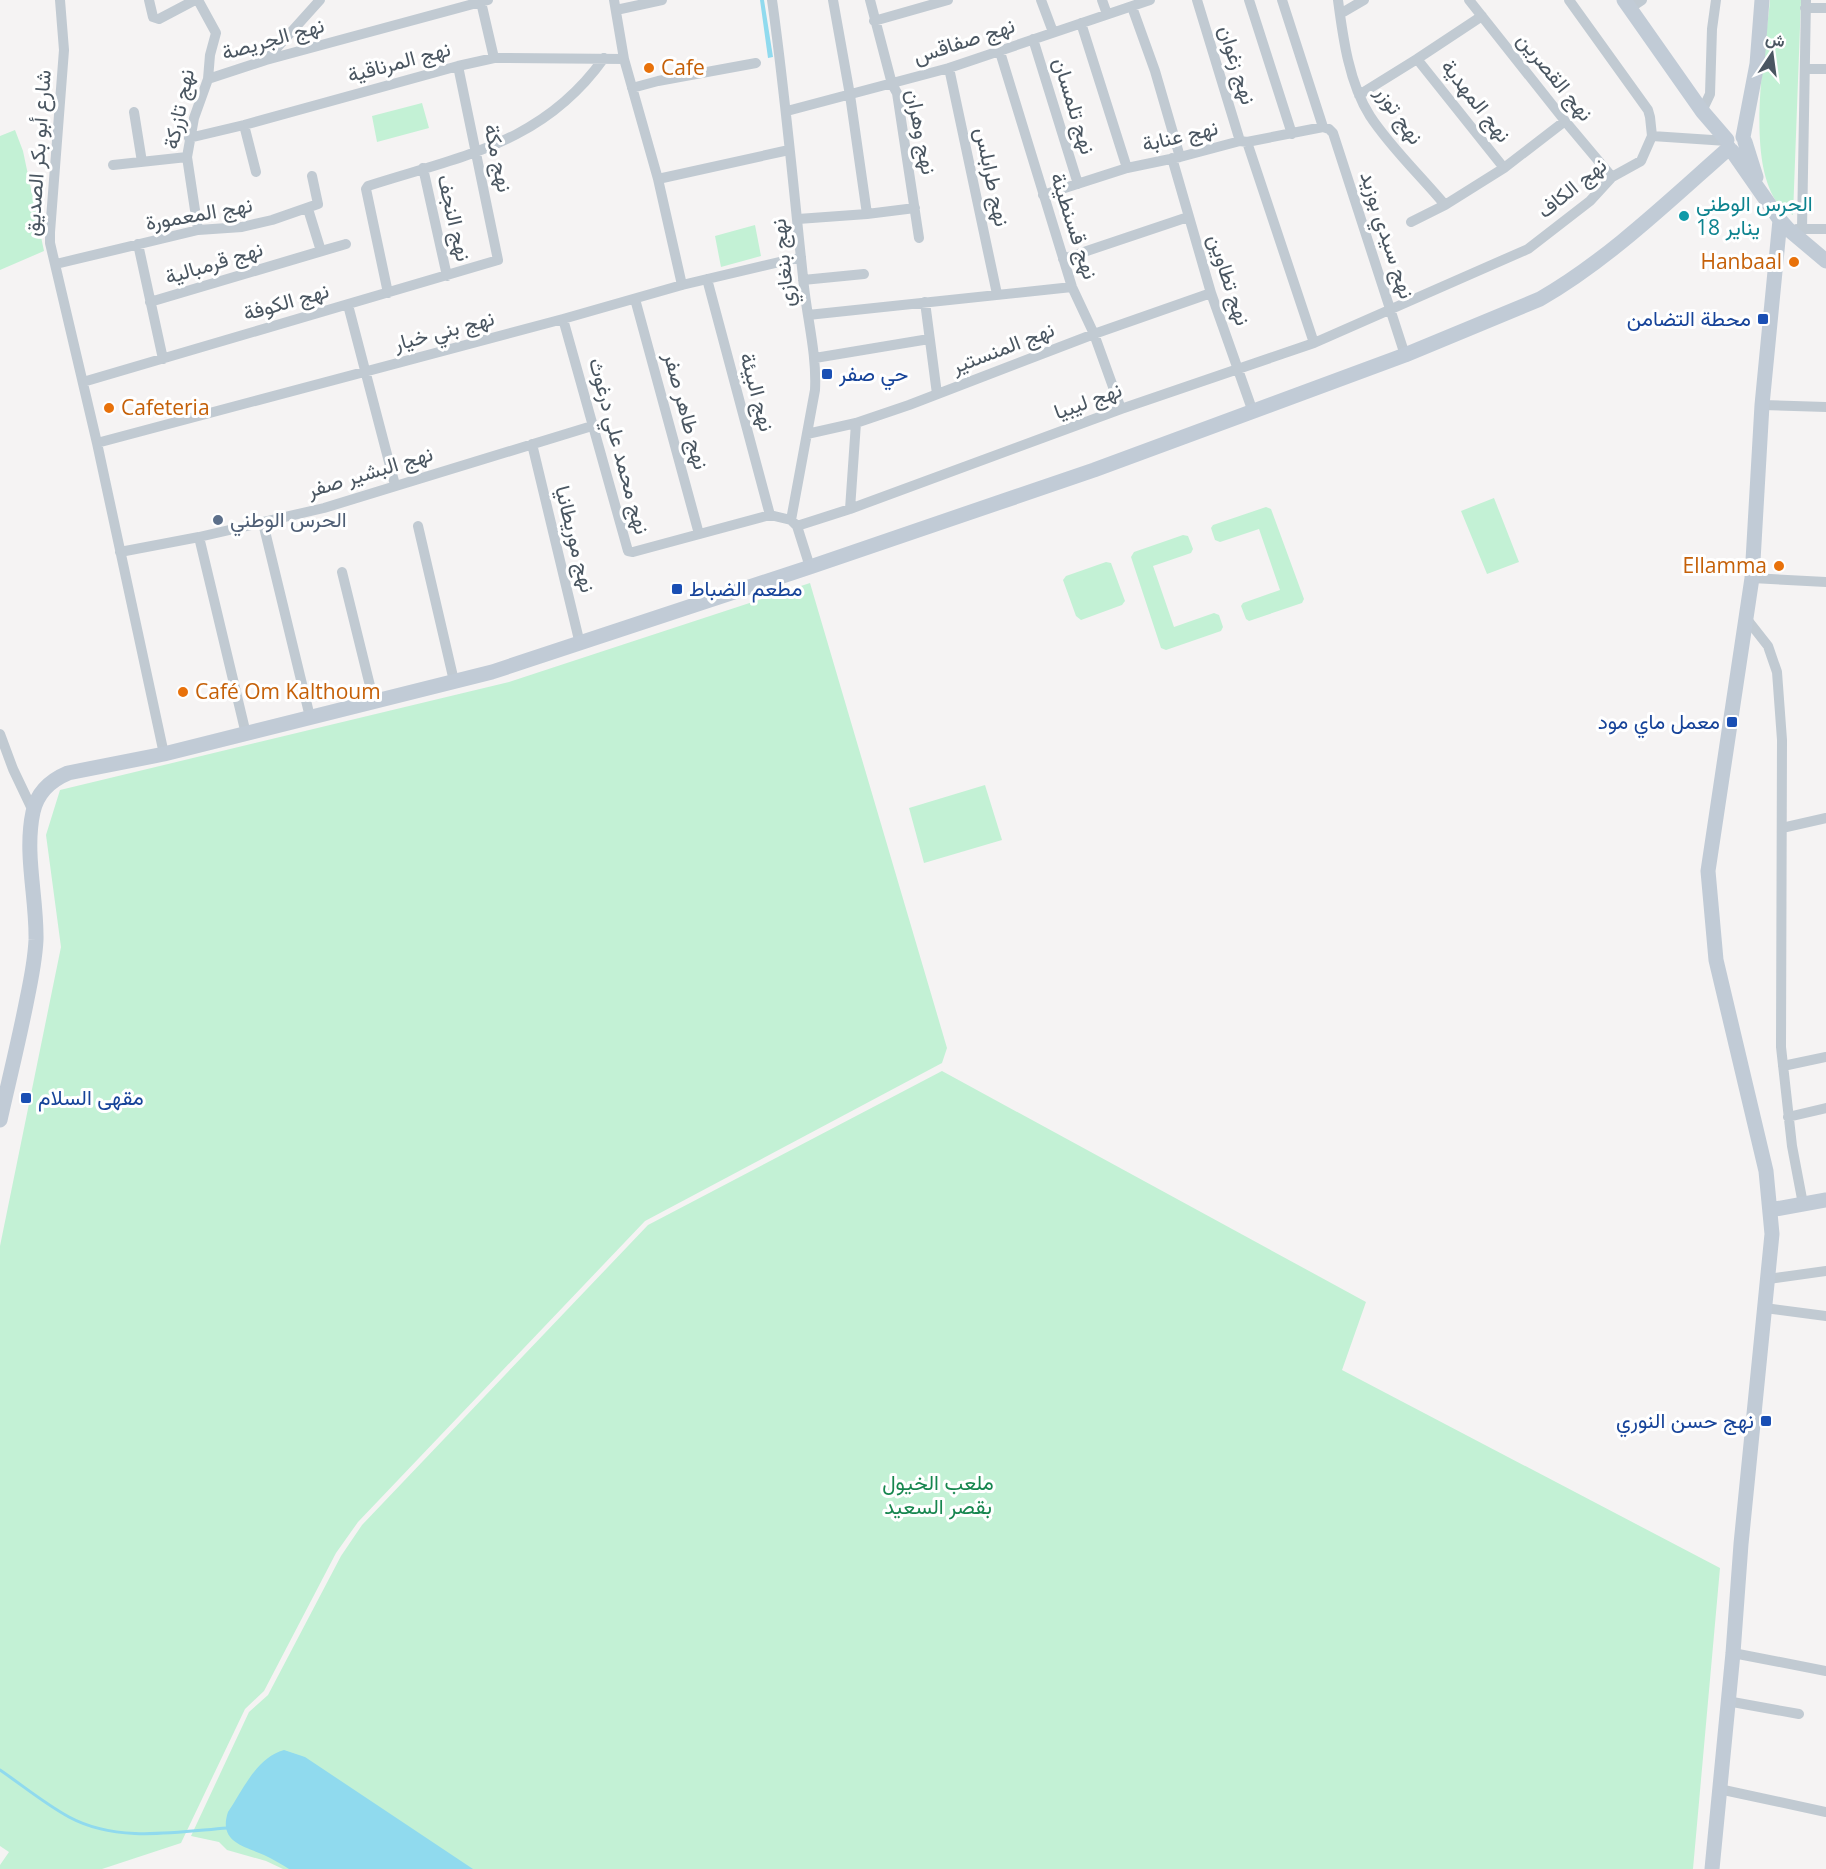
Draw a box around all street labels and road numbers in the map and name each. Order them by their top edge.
street label: نهج الجريصة [218,10,327,67]
street label: نهج صفاقس [909,10,1018,71]
street label: نهج زغوان [1212,22,1263,108]
street label: نهج القصرين [1511,26,1600,127]
street label: نهج المرناقية [344,34,454,89]
street label: نهج المهدية [1435,53,1518,148]
street label: نهج تلمسان [1046,54,1103,158]
street label: نهج تازركة [156,66,201,152]
street label: شارع أبو بكر الصديق [17,69,58,237]
street label: نهج توزر [1368,78,1430,150]
street label: نهج وهران [899,87,944,177]
street label: نهج عنابة [1139,113,1221,158]
street label: نهج مكة [477,121,520,195]
street label: نهج طرابلس [968,125,1017,229]
street label: نهج الكاف [1531,151,1613,225]
street label: نهج سيدي بوزيد [1350,167,1422,303]
street label: نهج قسنطينة [1044,169,1105,283]
street label: نهج النجف [430,172,479,264]
street label: نهج المعمورة [143,190,255,237]
street label: نهج بنغازي [763,217,805,309]
street label: نهج تطاوين [1201,231,1258,329]
street label: نهج قرمبالية [161,234,266,291]
street label: نهج الكوفة [240,275,332,328]
street label: نهج بني خيار [389,303,498,361]
street label: نهج المنستير [946,315,1058,381]
street label: نهج طاهر صفر [657,348,716,472]
street label: نهج البيئة [733,349,782,435]
street label: نهج محمد علي درغوث [579,354,657,538]
street label: نهج ليبيا [1050,375,1126,426]
street label: نهج البشير صفر [302,439,436,505]
street label: نهج موريطانيا [548,482,603,595]

